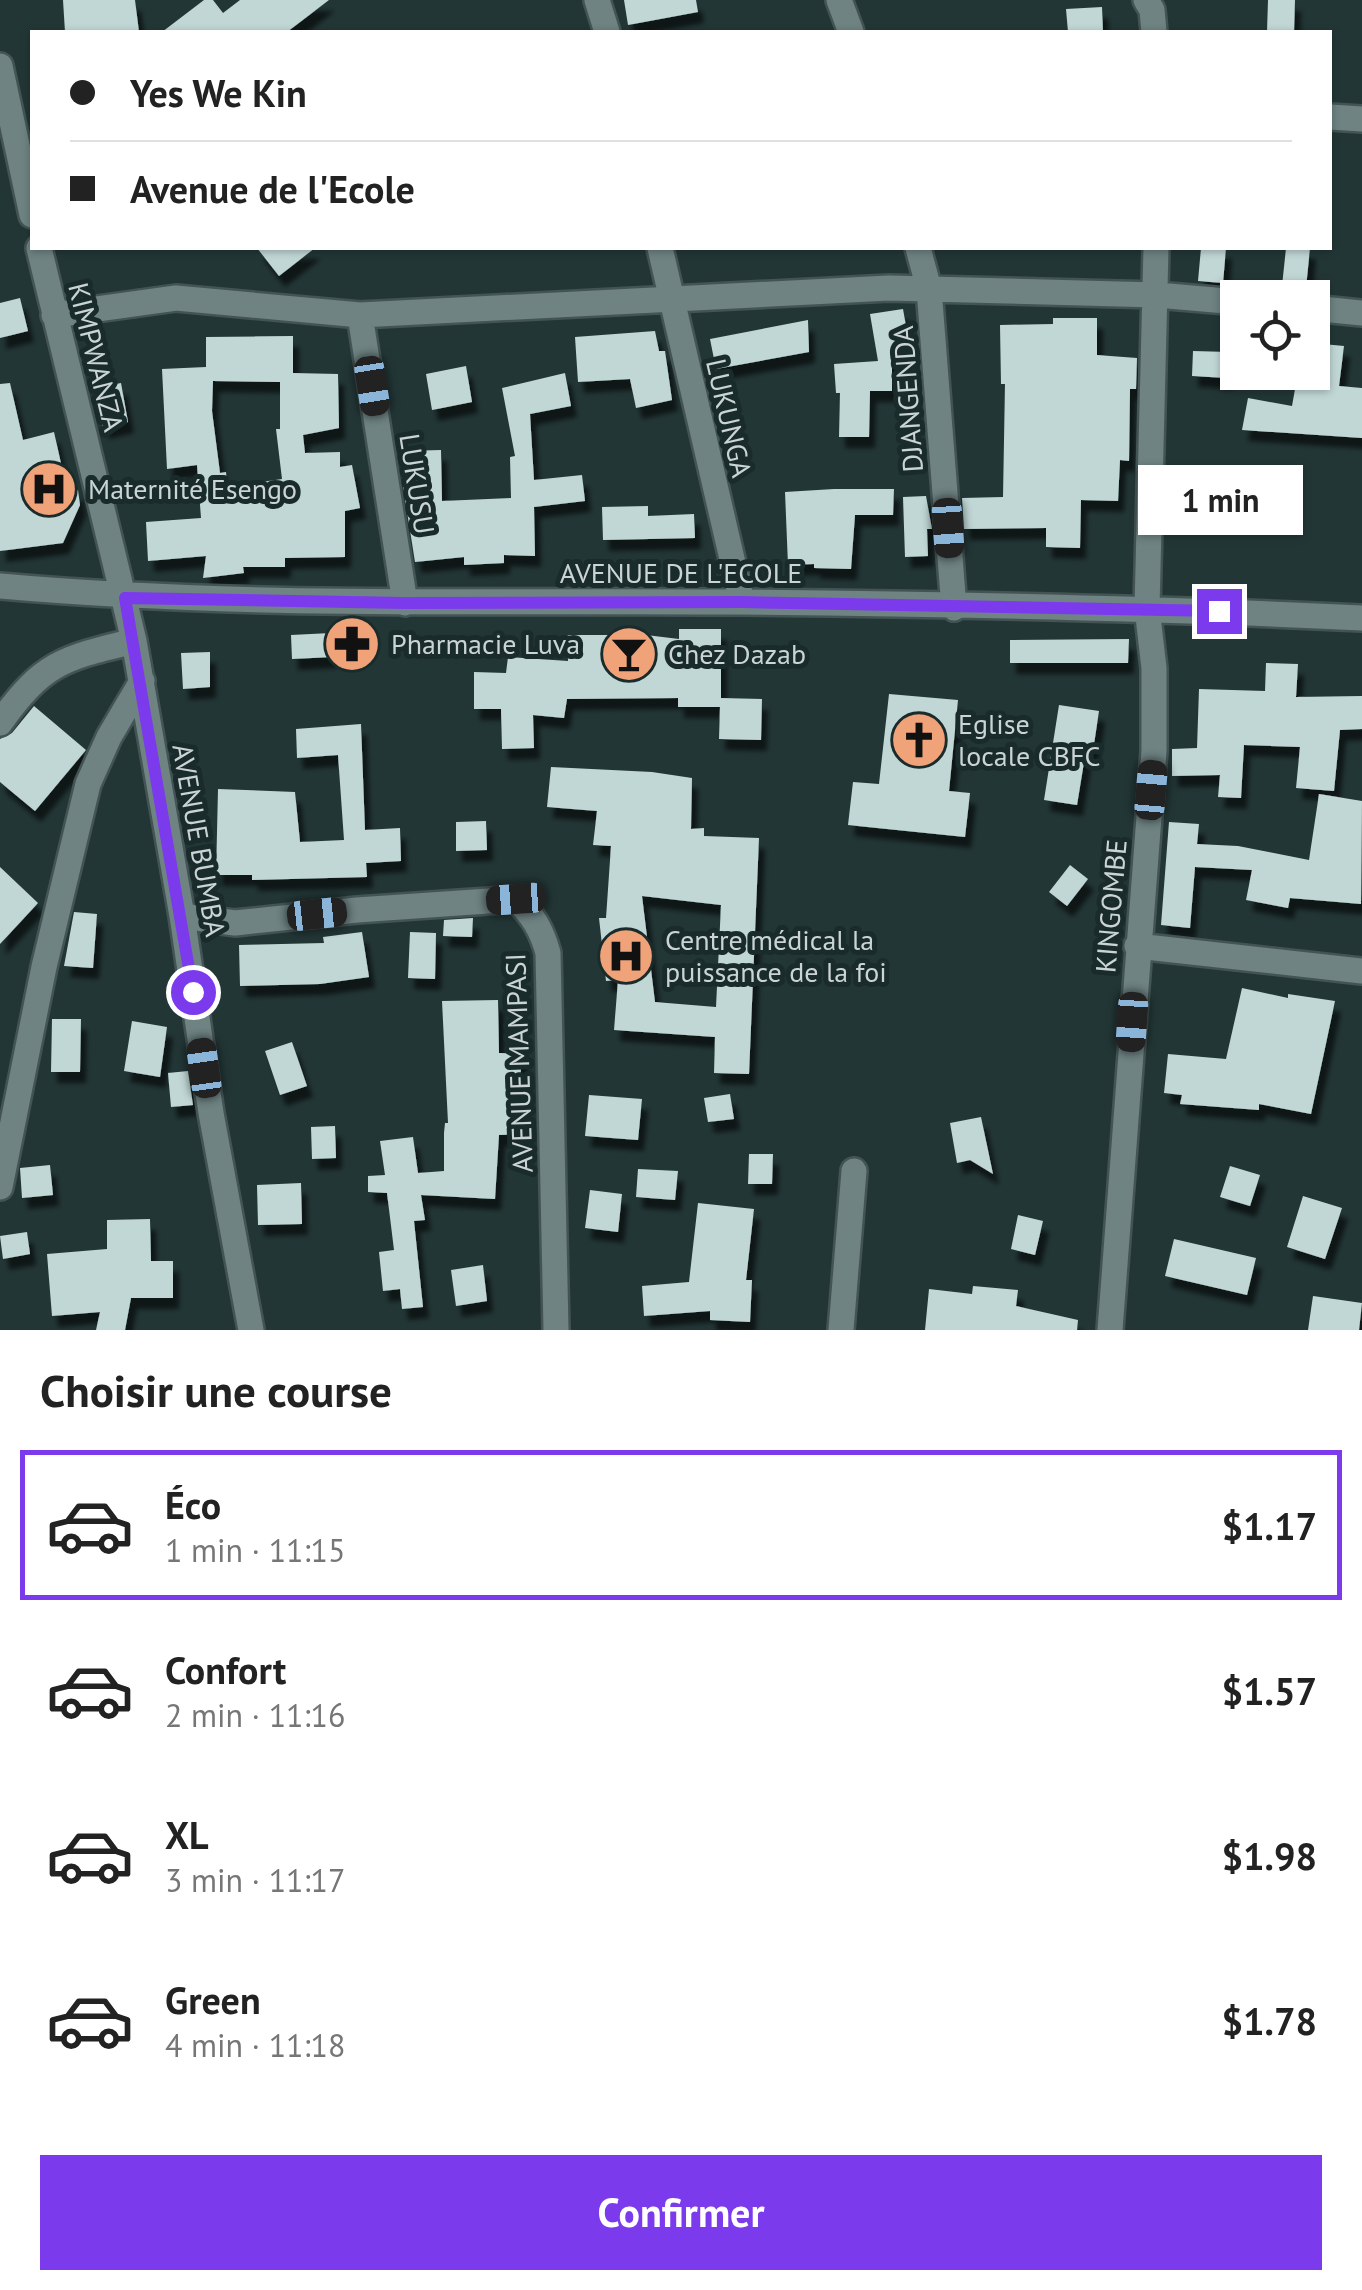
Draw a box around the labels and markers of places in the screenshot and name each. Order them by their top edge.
hospital icon: Maternité Esengo [19,459,79,519]
place label: Maternité Esengo [88,470,297,507]
pharmacy icon: Pharmacie Luva [322,614,382,674]
bar icon: Chez Dazab [599,624,659,684]
place label: Pharmacie Luva [391,625,580,662]
place label: Chez Dazab [668,635,806,672]
place label: Eglise locale CBFC [958,705,1100,774]
church icon: Eglise locale CBFC [889,710,949,770]
place label: Centre médical la puissance de la foi [665,921,887,990]
hospital icon: Centre médical la puissance de la foi [596,926,656,986]

